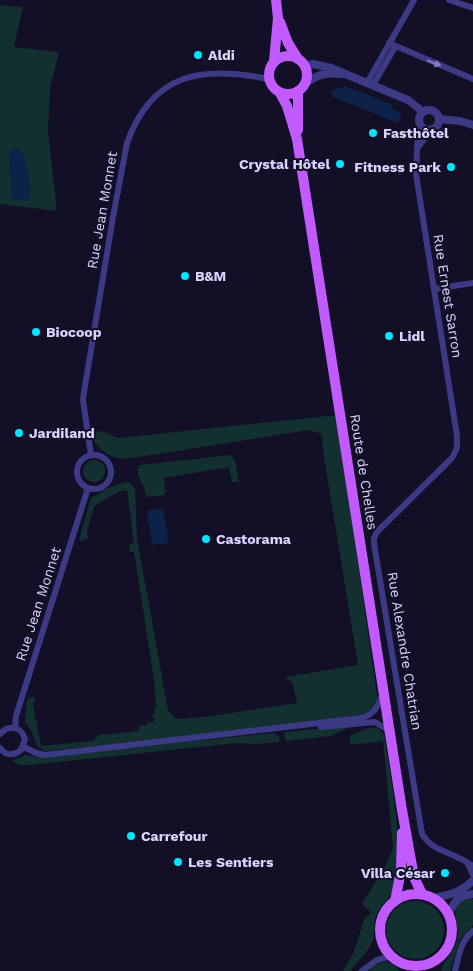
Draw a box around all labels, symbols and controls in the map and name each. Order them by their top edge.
place label: Aldi [208,47,235,63]
marker: Aldi [192,49,204,61]
one-way arrow [427,59,441,67]
place label: Fasthôtel [383,125,449,141]
marker: Fasthôtel [367,127,379,139]
street label: Rue Jean Monnet [84,150,120,270]
place label: Crystal Hôtel [239,156,330,172]
marker: Crystal Hôtel [334,158,346,170]
place label: Fitness Park [354,159,441,175]
marker: Fitness Park [445,161,457,173]
street label: Rue Ernest Sarron [430,233,466,359]
place label: B&M [195,268,226,284]
marker: B&M [179,270,191,282]
place label: Biocoop [46,324,102,340]
marker: Biocoop [30,326,42,338]
place label: Lidl [399,328,425,344]
marker: Lidl [383,330,395,342]
street label: Route de Chelles [347,413,381,531]
place label: Jardiland [29,425,95,441]
marker: Jardiland [13,427,25,439]
place label: Castorama [216,531,292,547]
marker: Castorama [200,533,212,545]
street label: Rue Jean Monnet [12,545,64,663]
street label: Rue Alexandre Chatrian [385,571,425,731]
place label: Carrefour [141,828,207,844]
marker: Carrefour [125,830,137,842]
place label: Les Sentiers [188,854,274,870]
marker: Les Sentiers [172,856,184,868]
place label: Villa César [361,865,435,881]
marker: Villa César [439,867,451,879]

